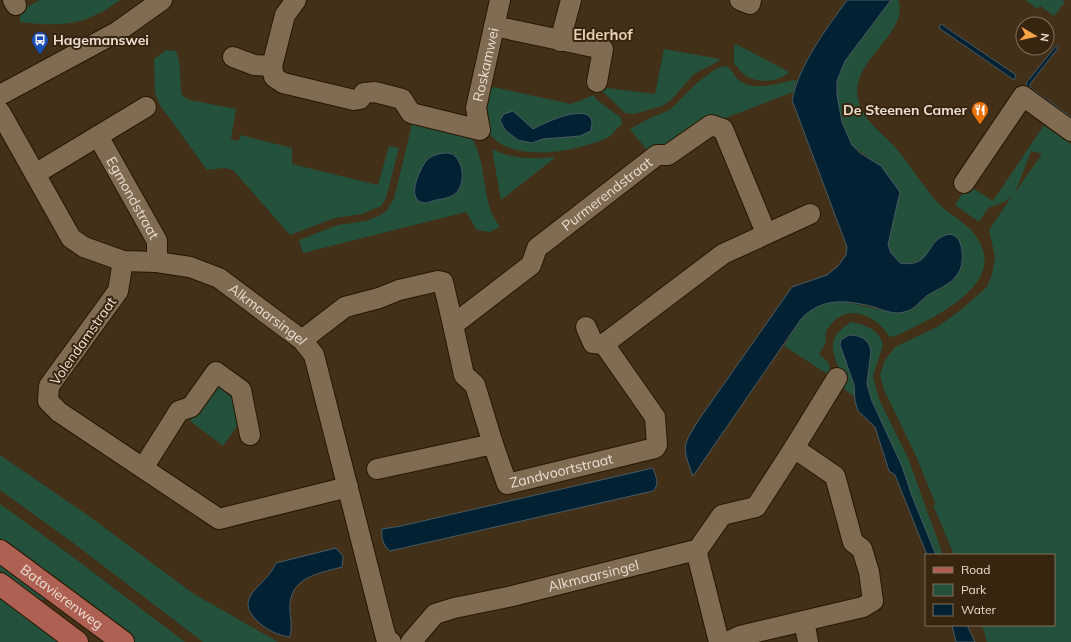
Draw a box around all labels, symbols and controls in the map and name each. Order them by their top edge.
north arrow [1015,16,1055,56]
district label: Elderhof [573,25,633,44]
street label: Roskamwei [469,26,503,103]
bus stop icon: Hagemanswei [30,30,50,55]
place label: Hagemanswei [53,31,149,49]
text: N [1037,32,1052,43]
restaurant icon: De Steenen Camer [970,100,990,125]
place label: De Steenen Camer [843,101,967,119]
street label: Egmondstraat [102,153,163,243]
street label: Purmerendstraat [558,153,656,235]
street label: Alkmaarsingel [225,279,311,348]
street label: Volendamstraat [46,293,120,389]
street label: Zandvoortstraat [508,450,615,492]
legend [925,554,1055,626]
street label: Alkmaarsingel [546,556,641,596]
street label: Batavierenweg [17,560,107,633]
text: Road [961,562,990,577]
text: Park [961,582,987,597]
text: Water [961,602,997,617]

